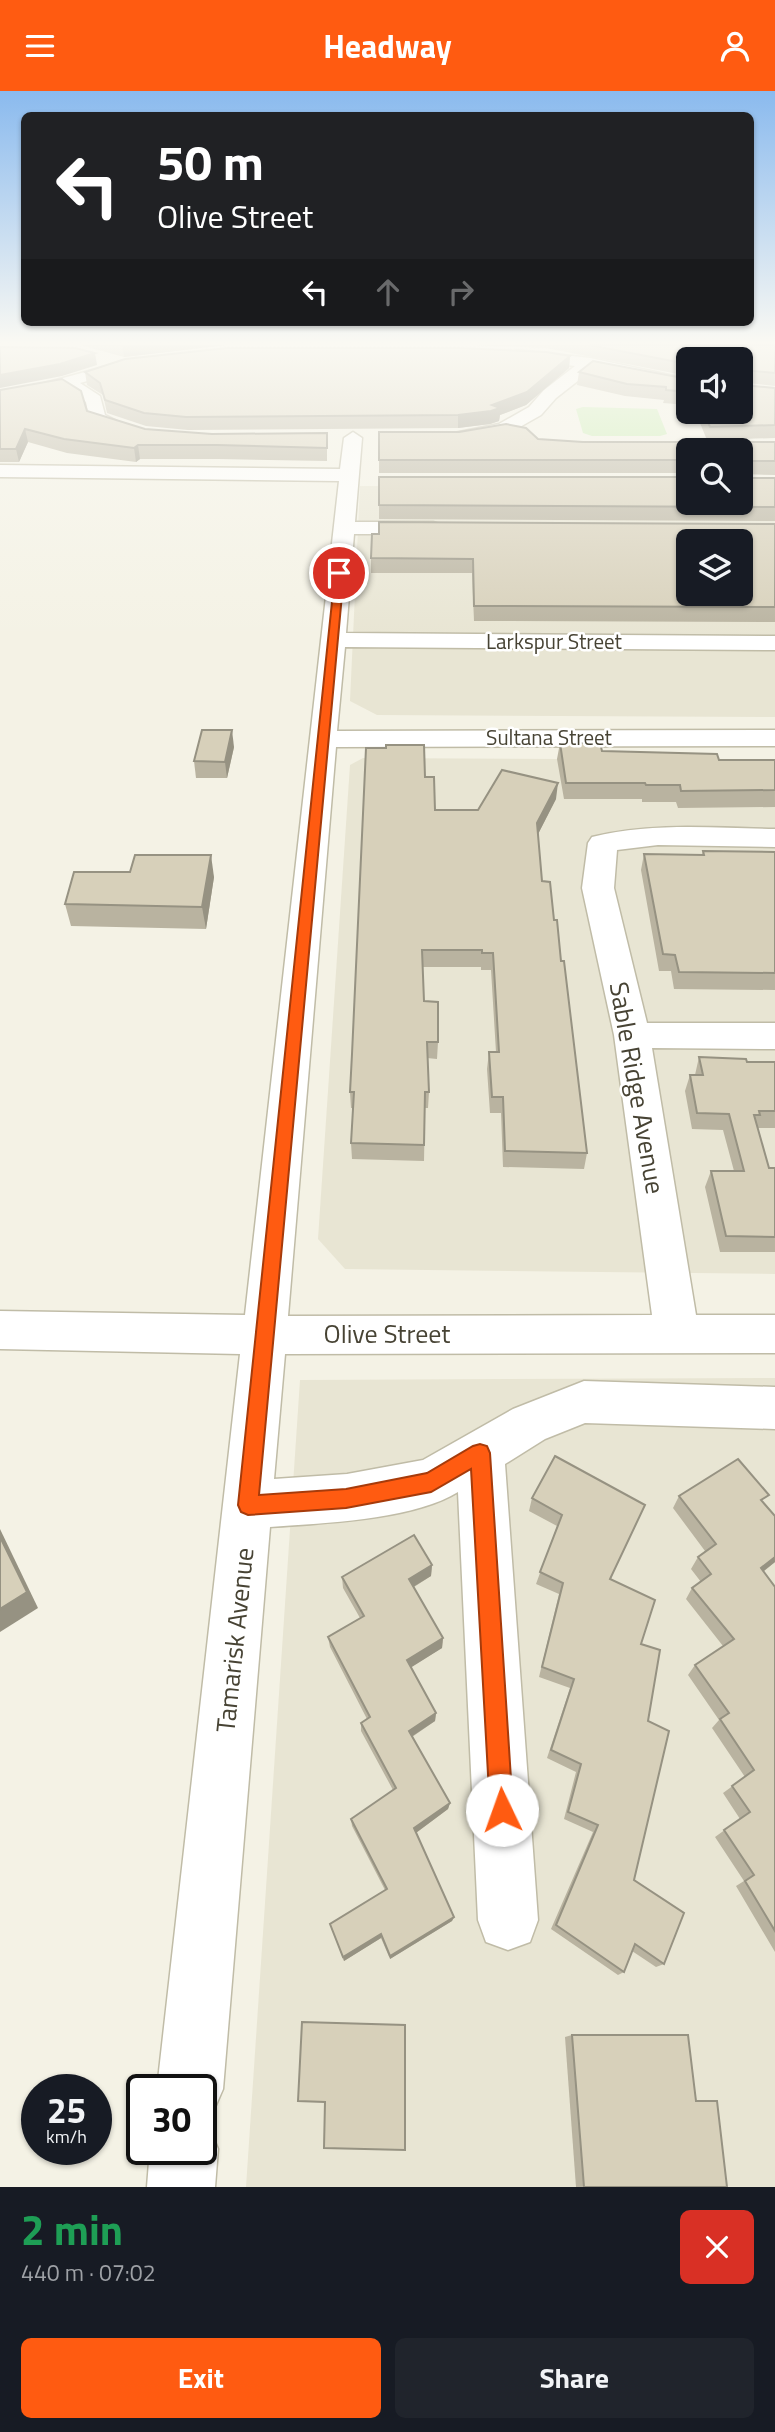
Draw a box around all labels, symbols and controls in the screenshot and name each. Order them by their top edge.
text: Headway [323,22,452,70]
icon: menu [21,27,59,65]
icon: person [716,27,754,65]
text: 50 m [157,124,264,199]
icon: left [42,140,133,231]
text: Olive Street [157,192,313,240]
icon: left [296,273,334,311]
icon: ahead [369,273,407,311]
icon: right [442,273,480,311]
map controls [676,347,753,606]
button: sound [676,347,753,424]
button: search [676,438,753,515]
button: layers [676,529,753,606]
pin [309,543,369,603]
icon: arrive [320,554,358,592]
street label: Larkspur Street [486,625,623,657]
street label: Sultana Street [486,721,613,753]
street label: Sable Ridge Avenue [600,979,675,1197]
street label: Olive Street [323,1314,451,1353]
street label: Tamarisk Avenue [205,1546,264,1734]
position arrow [465,1773,539,1847]
speed limit sign: 30 [126,2074,217,2165]
text: 25 [47,2083,86,2137]
text: km/h [46,2123,87,2150]
text: 2 min [21,2197,123,2261]
button: close [680,2210,754,2284]
text: 440 m · 07:02 [21,2255,156,2290]
button: Exit [21,2338,381,2418]
button: Share [395,2338,754,2418]

